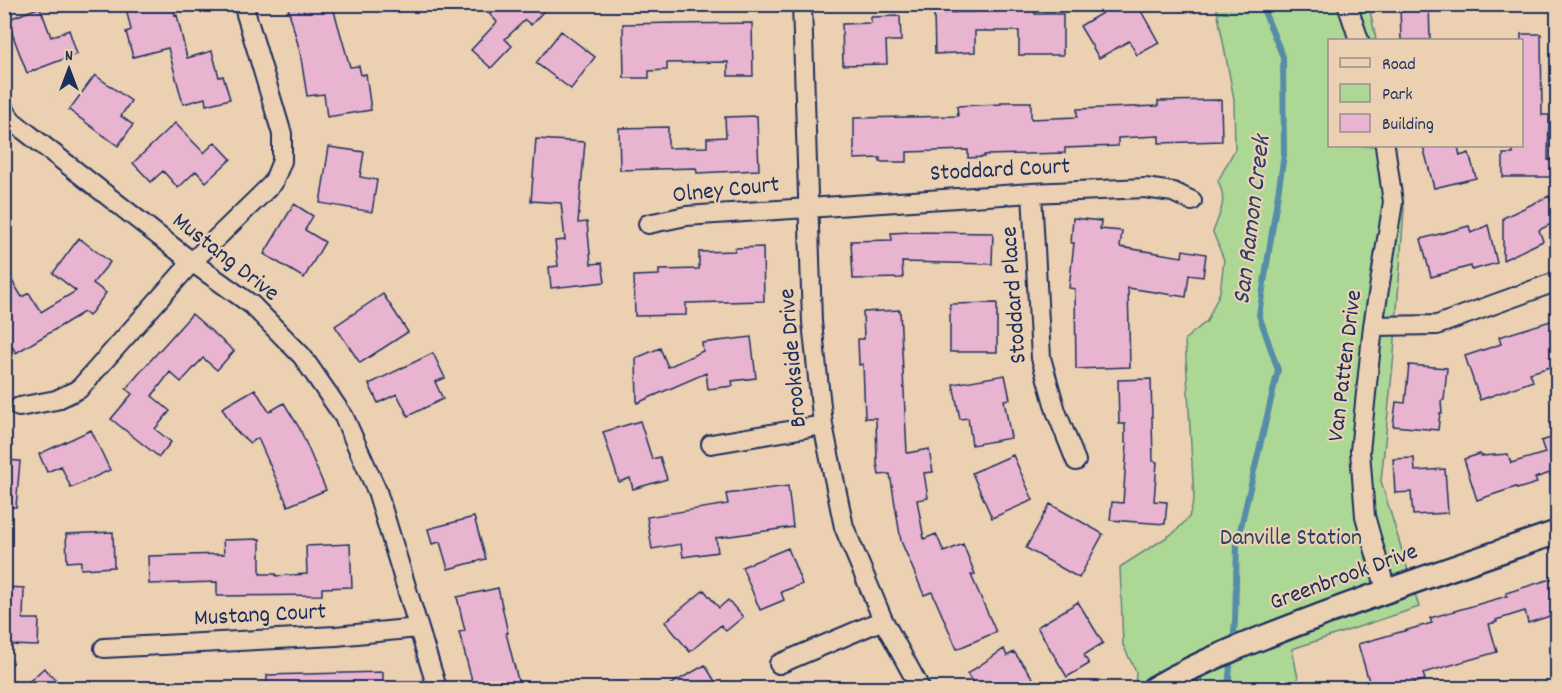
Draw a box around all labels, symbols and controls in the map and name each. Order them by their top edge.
north arrow [39,39,99,99]
legend [1328,39,1523,147]
text: N [65,45,73,68]
text: Road [1382,53,1416,78]
text: Park [1382,83,1413,108]
text: Building [1382,113,1434,138]
water label: San Ramon Creek [1224,131,1282,307]
street label: Stoddard Court [929,150,1071,192]
street label: Olney Court [671,168,781,213]
street label: Mustang Drive [164,205,286,311]
street label: Stoddard Place [993,225,1037,365]
street label: Brookside Drive [771,287,817,429]
street label: Van Patten Drive [1320,288,1372,444]
park label: Danville Station [1220,522,1362,556]
street label: Greenbrook Drive [1265,535,1423,621]
street label: Mustang Court [193,596,327,636]

